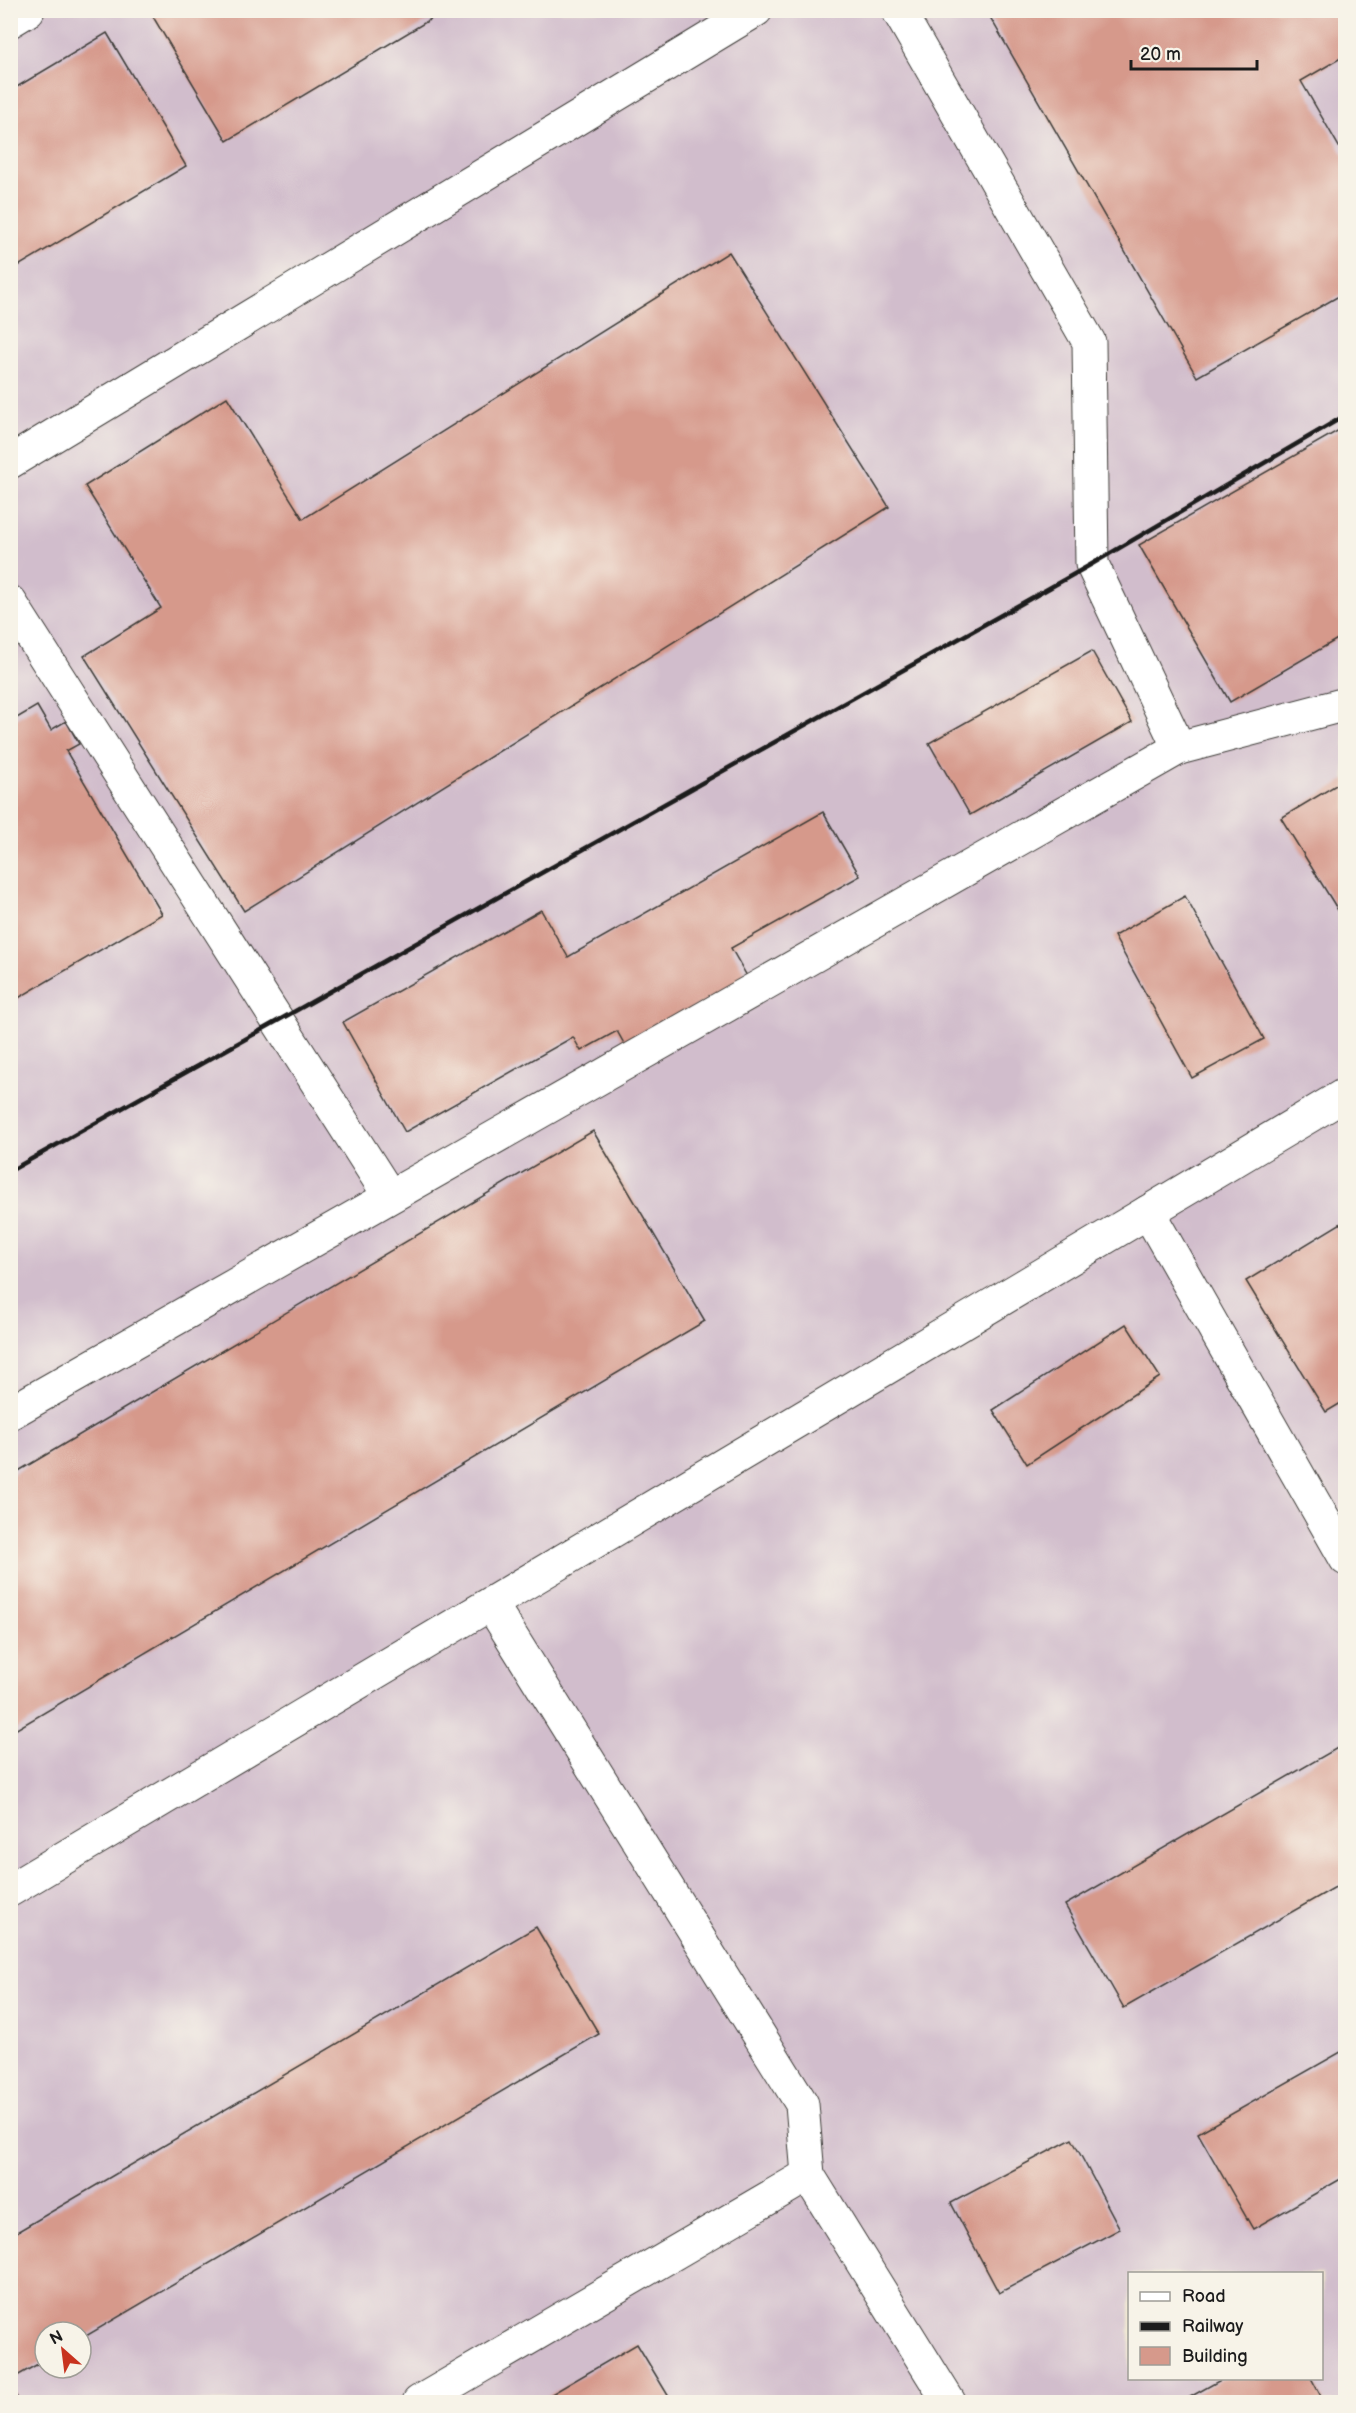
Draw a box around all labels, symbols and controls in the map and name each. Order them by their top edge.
scale bar [1131,33,1257,71]
text: 20 m [1140,44,1181,65]
legend [1128,2272,1323,2380]
text: Road [1182,2286,1226,2307]
text: Railway [1182,2316,1244,2337]
north arrow [33,2320,93,2380]
text: N [47,2327,66,2349]
text: Building [1182,2346,1248,2367]

